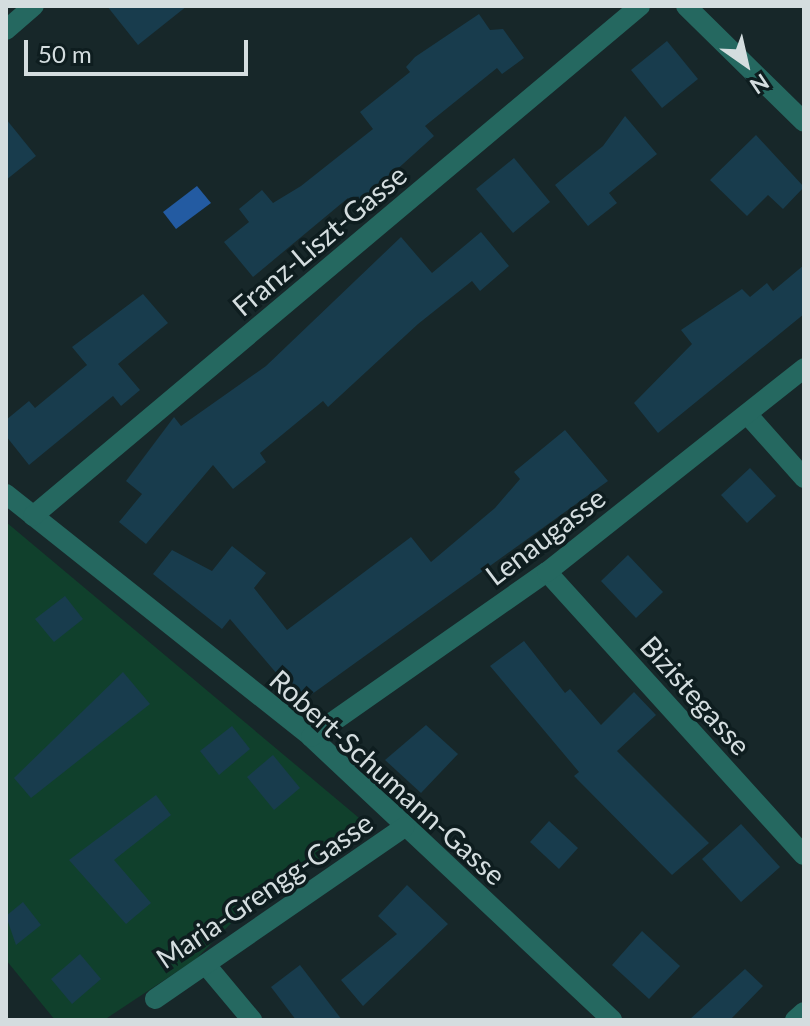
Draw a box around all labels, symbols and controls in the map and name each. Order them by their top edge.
scale bar [28,24,252,74]
north arrow [706,24,786,104]
text: 50 m [38,39,92,68]
text: N [745,68,774,100]
street label: Franz-Liszt-Gasse [225,158,413,322]
street label: Lenaugasse [479,480,611,592]
street label: Bizistegasse [634,629,758,761]
street label: Robert-Schumann-Gasse [263,662,513,892]
street label: Maria-Grengg-Gasse [149,805,379,975]

